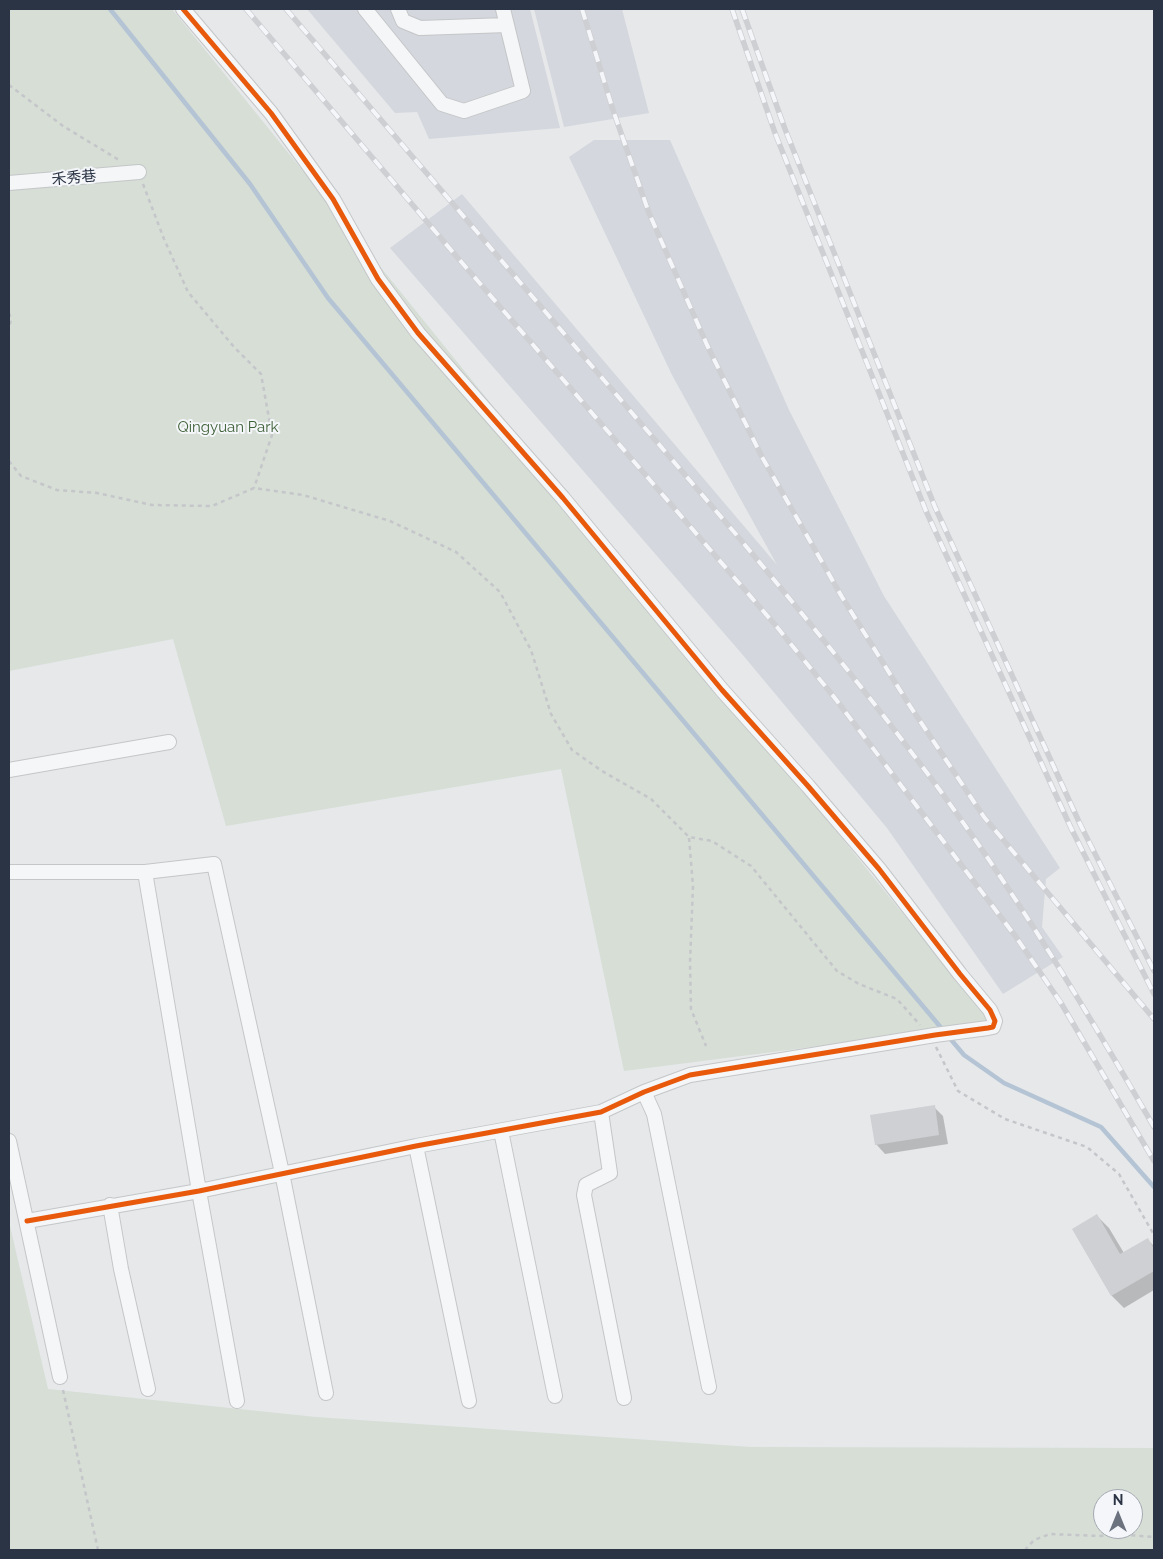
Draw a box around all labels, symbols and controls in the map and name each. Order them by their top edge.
street label: 禾秀巷 [51,167,97,189]
park label: Qingyuan Park [178,418,278,436]
north arrow [1093,1489,1143,1539]
text: N [1113,1492,1123,1508]

